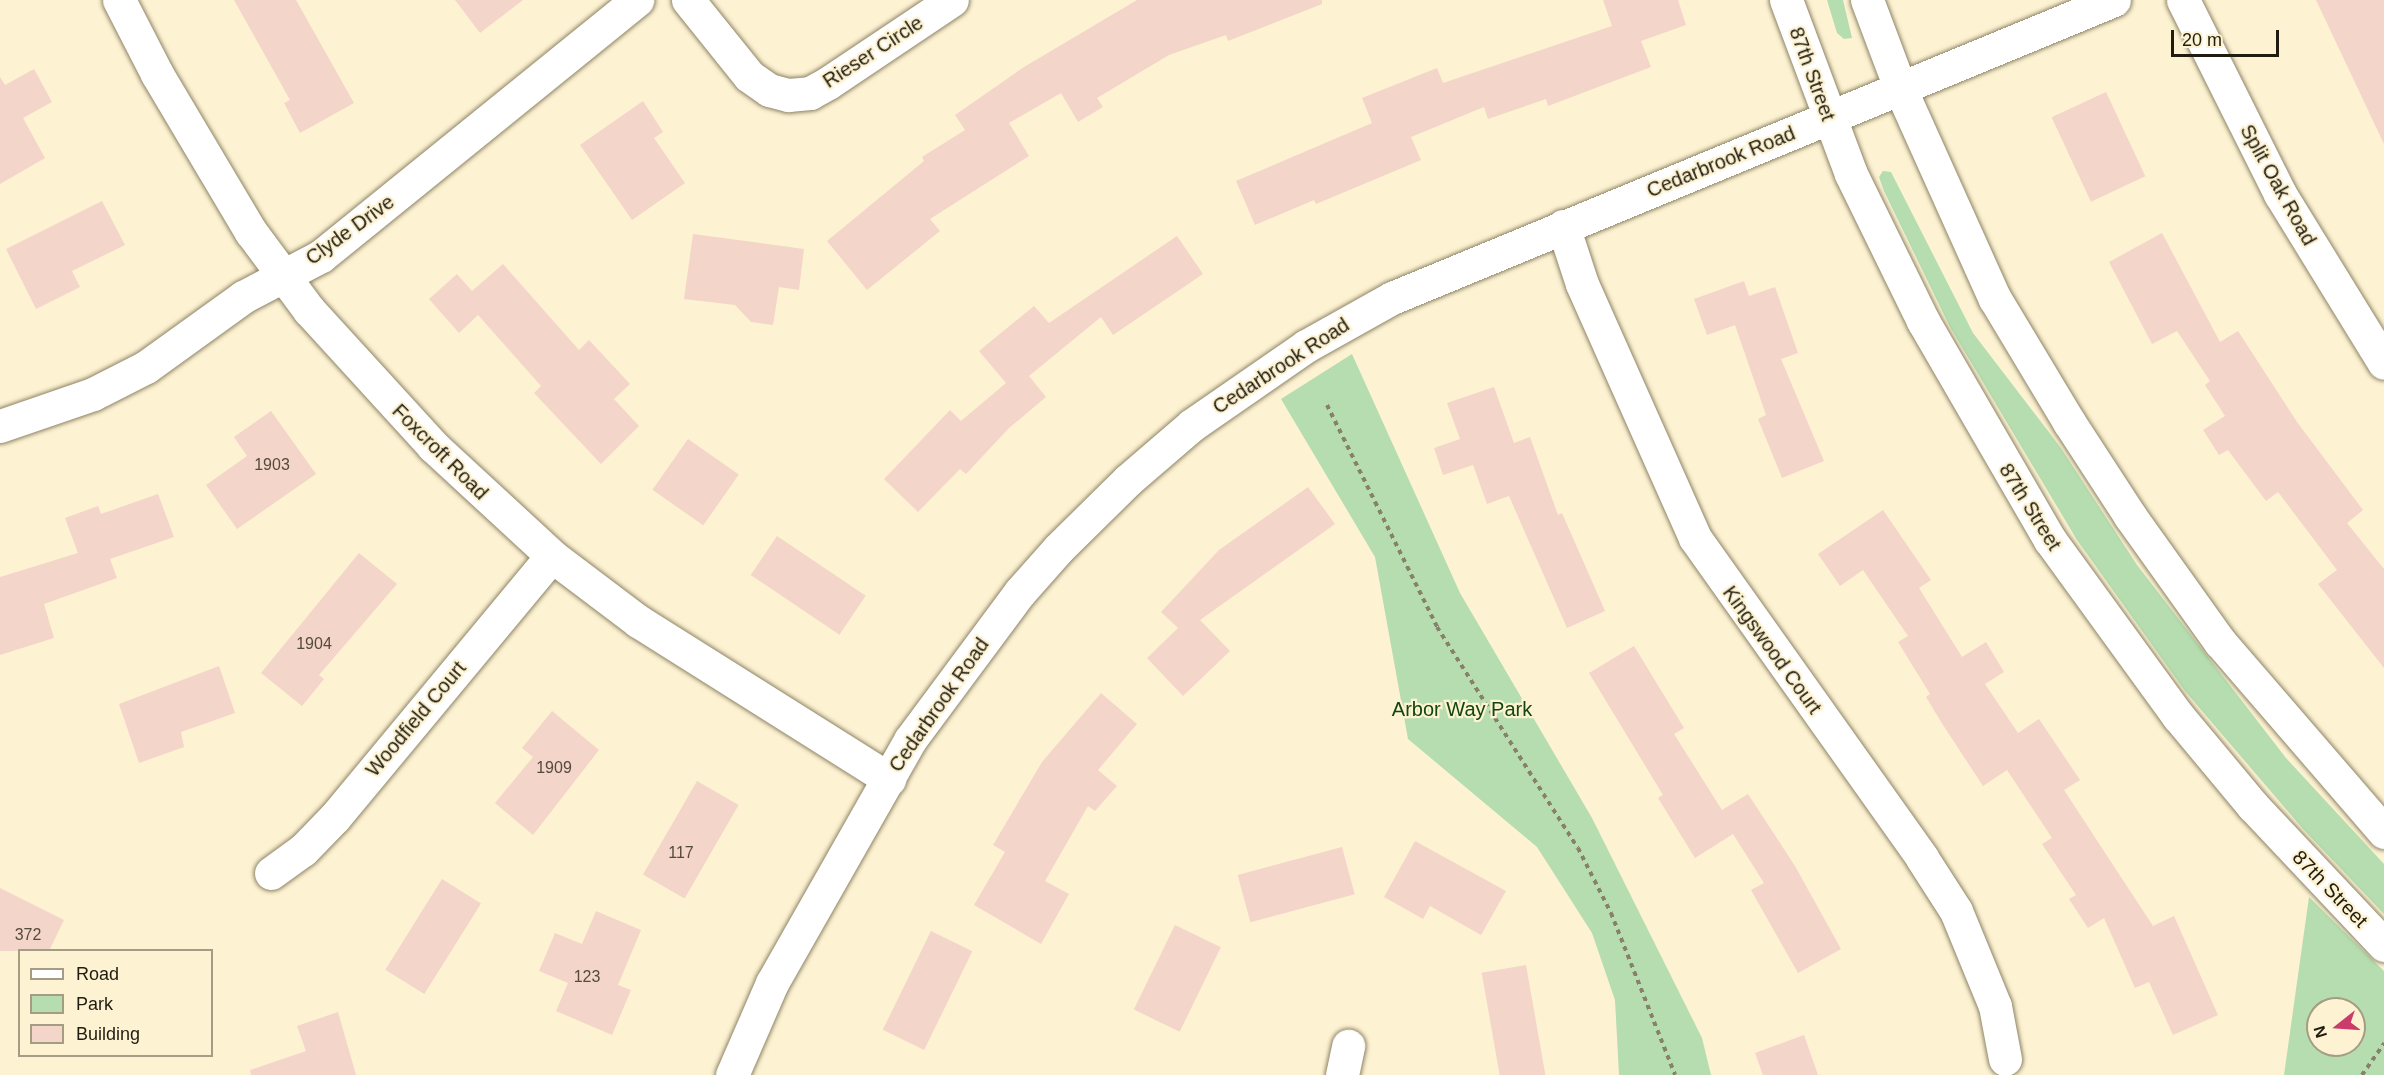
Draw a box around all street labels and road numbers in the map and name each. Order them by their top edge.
street label: Rieser Circle [818,11,928,93]
street label: 87th Street [1784,24,1840,124]
street label: Split Oak Road [2235,120,2321,250]
street label: Cedarbrook Road [1643,121,1799,203]
street label: Clyde Drive [301,190,399,270]
street label: Cedarbrook Road [1208,313,1354,419]
street label: Foxcroft Road [387,399,493,505]
street label: 87th Street [1994,459,2066,555]
street label: Kingswood Court [1718,581,1826,719]
street label: Cedarbrook Road [884,633,994,777]
street label: Woodfield Court [361,657,471,781]
street label: 87th Street [2287,845,2373,933]

